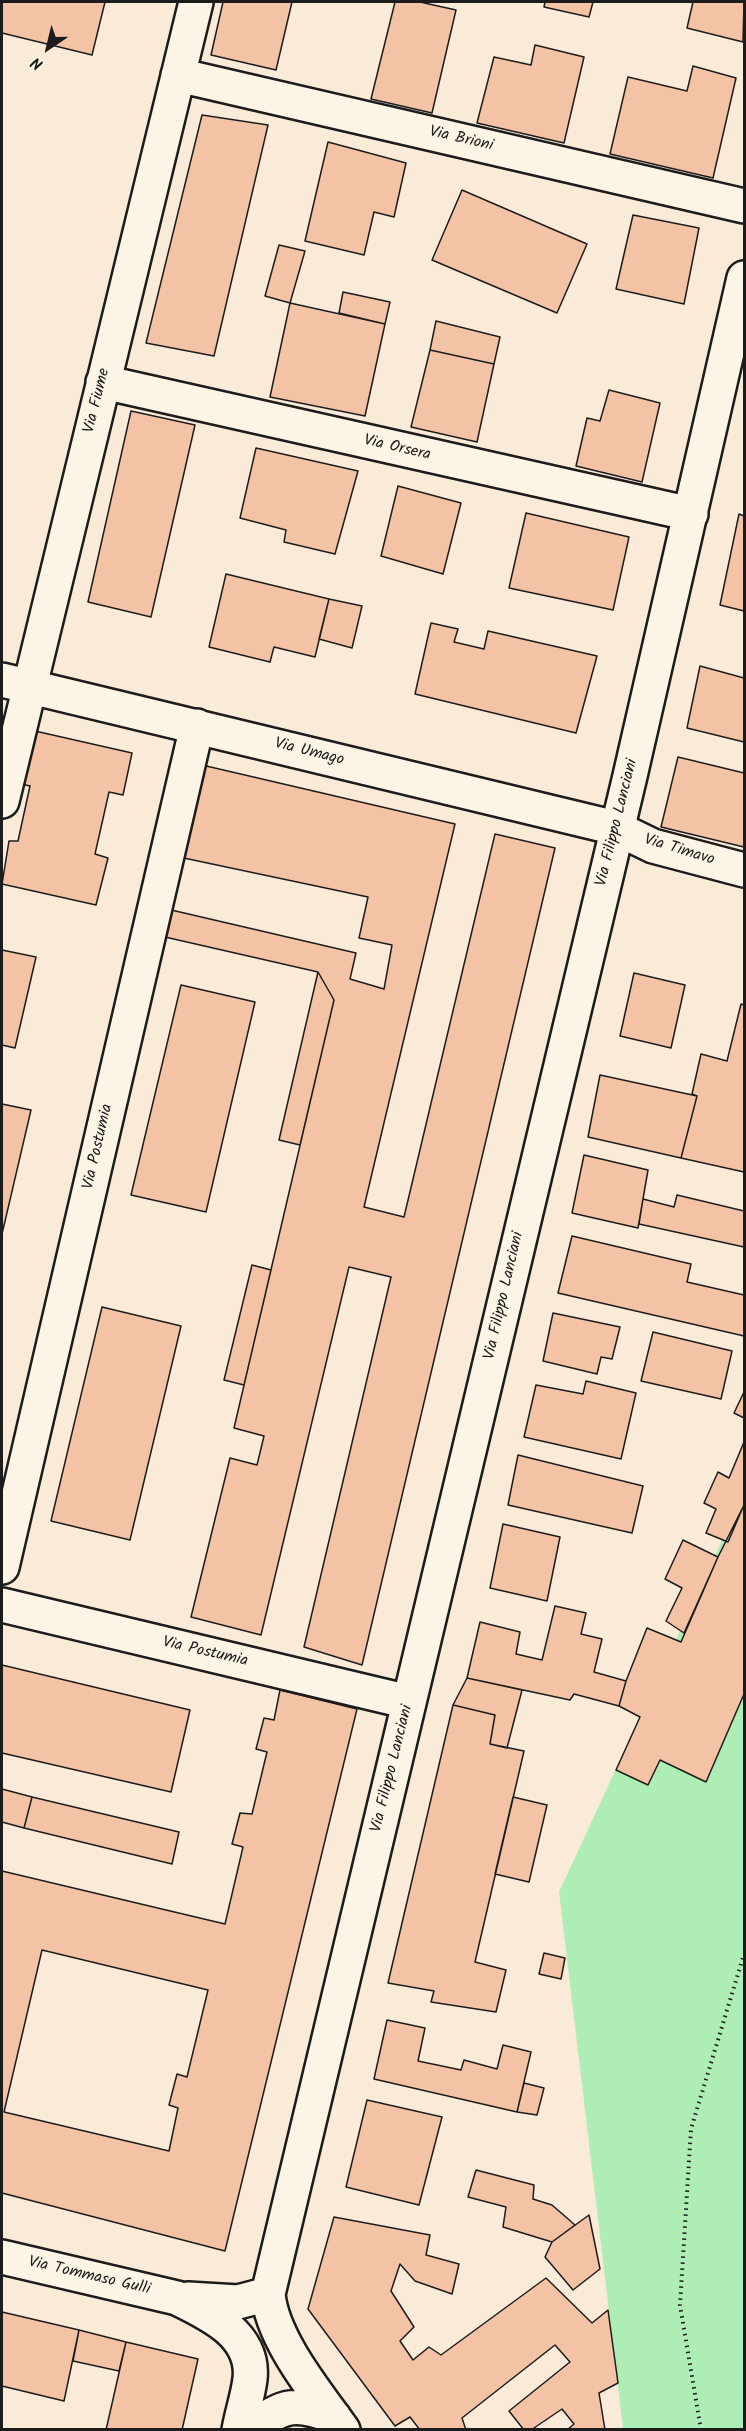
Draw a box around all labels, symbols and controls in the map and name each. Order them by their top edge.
north arrow [18,18,78,78]
text: N [26,50,49,76]
street label: Via Brioni [427,123,495,157]
street label: Via Fiume [81,367,115,435]
street label: Via Orsera [362,432,432,466]
street label: Via Umago [272,735,346,771]
street label: Via Filippo Lanciani [593,757,643,889]
street label: Via Timavo [641,831,717,871]
street label: Via Postumia [80,1102,118,1192]
street label: Via Filippo Lanciani [481,1230,529,1362]
street label: Via Postumia [160,1634,250,1672]
street label: Via Filippo Lanciani [368,1703,418,1835]
street label: Via Tommaso Gulli [26,2254,152,2300]

